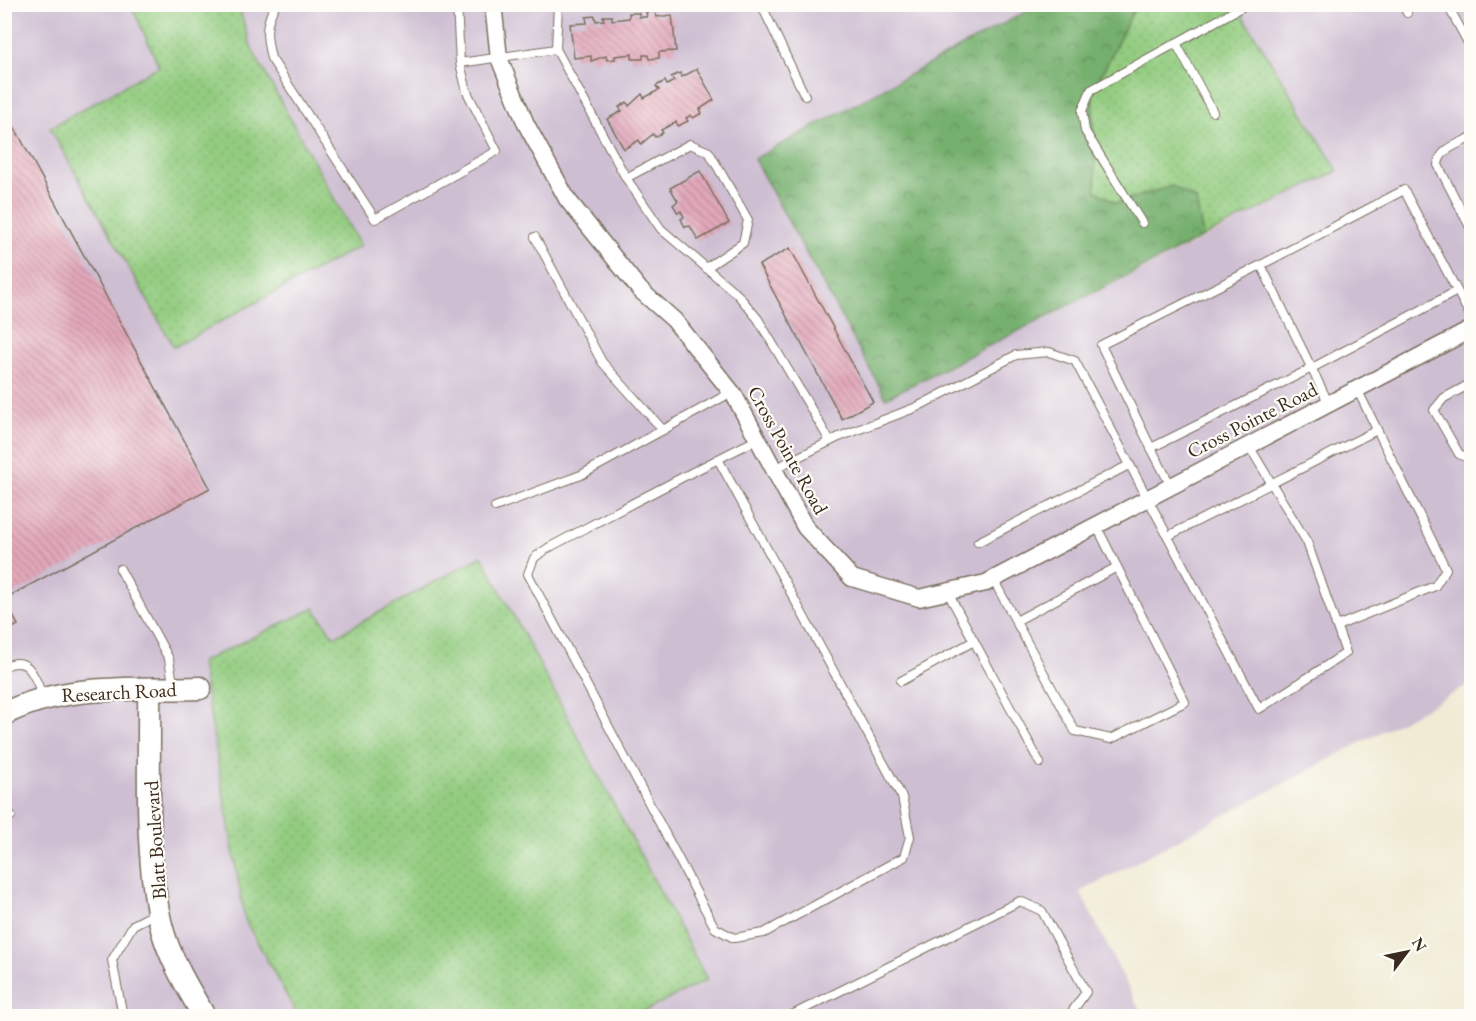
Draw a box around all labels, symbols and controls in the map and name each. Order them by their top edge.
street label: Cross Pointe Road [1182,376,1322,464]
street label: Cross Pointe Road [742,381,834,520]
street label: Research Road [61,676,178,708]
street label: Blatt Boulevard [138,779,172,900]
north arrow [1377,922,1437,982]
text: N [1407,933,1432,955]

